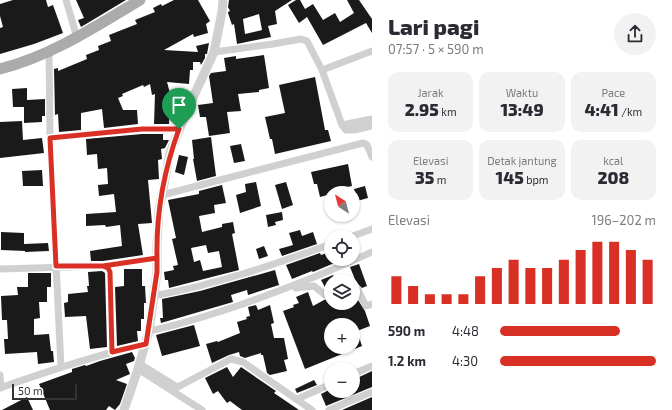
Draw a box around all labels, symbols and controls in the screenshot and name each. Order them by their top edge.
text: Lari pagi [388,13,479,39]
button: share [614,13,656,55]
text: 07:57 · 5 × 590 m [388,41,484,57]
text: Jarak [418,86,444,99]
text: Waktu [506,86,538,99]
text: Pace [601,86,625,99]
pin [162,88,196,129]
icon: arrive [168,94,190,116]
text: 2.95 [405,99,439,119]
text: 13:49 [500,99,544,119]
text: 4:41 [584,99,619,119]
text: km [439,105,457,118]
text: /km [619,105,642,118]
text: Elevasi [413,154,448,167]
text: Detak jantung [487,154,557,167]
text: kcal [603,154,623,167]
text: 35 [415,167,434,187]
text: 145 [495,167,524,187]
text: 208 [597,167,629,187]
text: m [434,173,446,186]
text: bpm [524,173,548,186]
north arrow [324,186,360,222]
map controls [324,186,360,398]
text: Elevasi [388,212,430,228]
text: 196–202 m [592,212,656,228]
button: locate [324,230,360,266]
button: layers [324,274,360,310]
button: + [324,318,360,354]
text: 590 m [388,323,425,339]
text: 4:48 [452,323,479,339]
text: 1.2 km [388,353,426,369]
text: 4:30 [452,353,478,369]
button: − [324,362,360,398]
scale bar [12,382,77,401]
text: 50 m [18,384,43,397]

